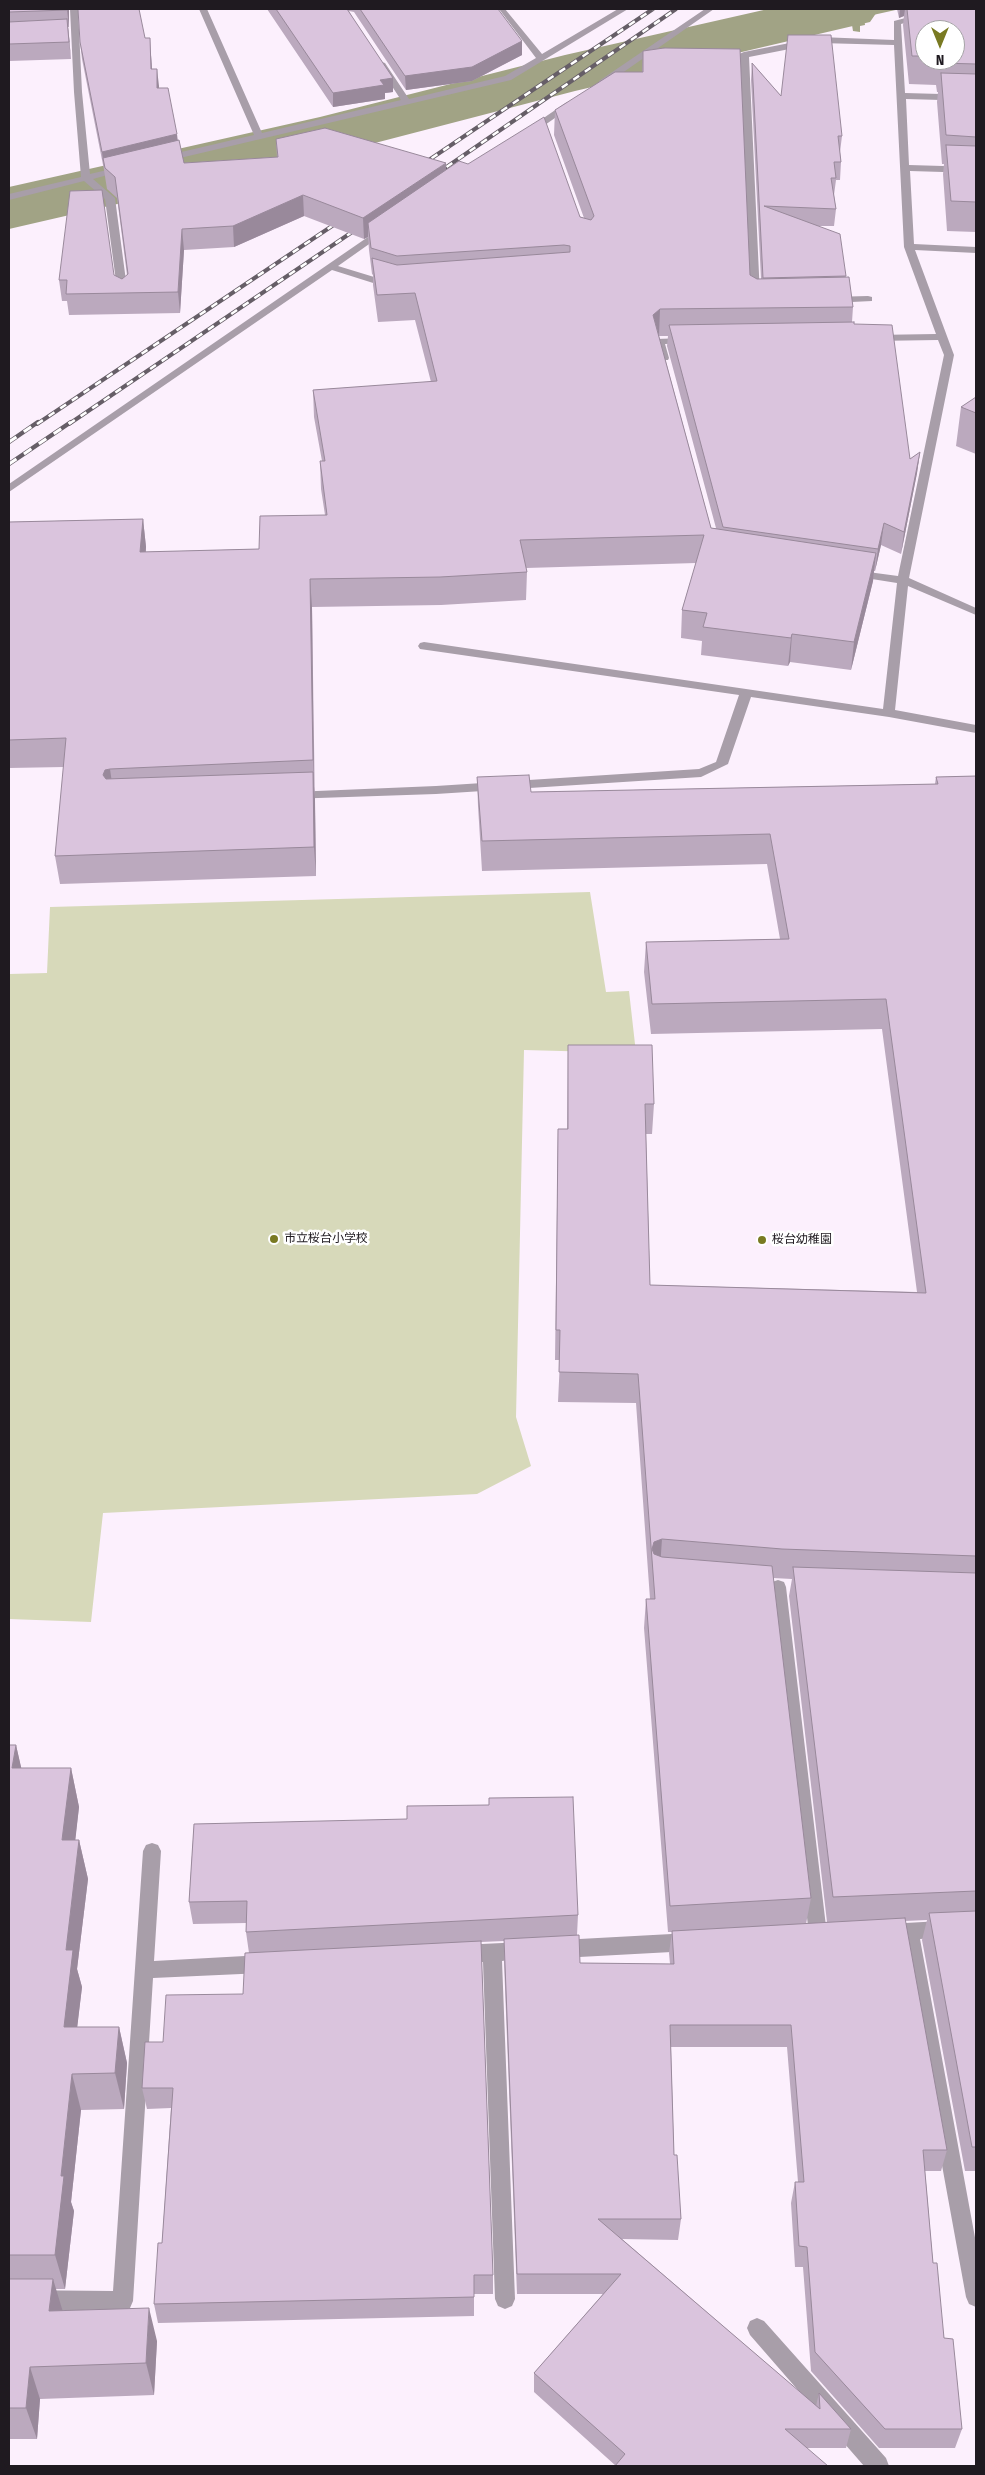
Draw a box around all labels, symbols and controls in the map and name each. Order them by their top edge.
north arrow [915,20,965,70]
text: N [936,51,944,68]
place label: 市立桜台小学校 [284,1232,368,1246]
marker: 市立桜台小学校 [268,1233,280,1245]
place label: 桜台幼稚園 [772,1233,832,1247]
marker: 桜台幼稚園 [756,1234,768,1246]

